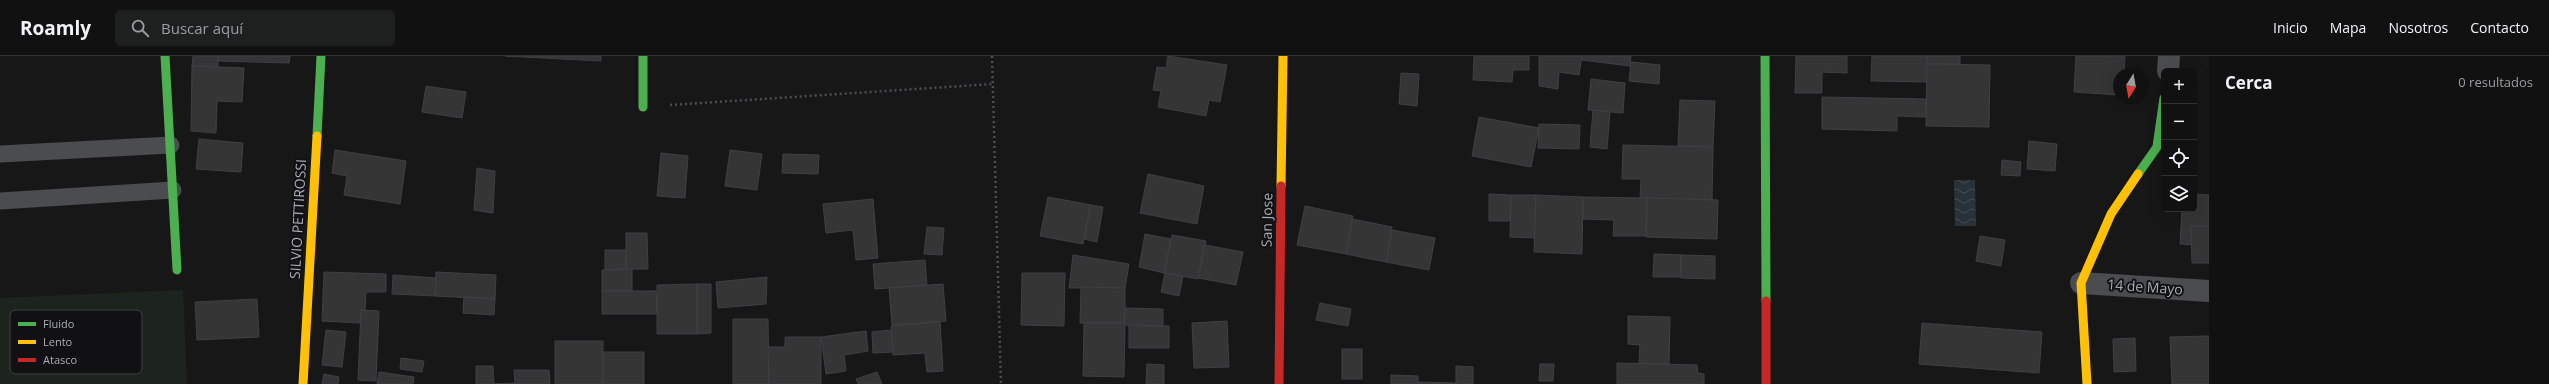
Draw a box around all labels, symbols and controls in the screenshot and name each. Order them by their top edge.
search box [115,10,395,46]
text: Roamly [20,15,91,41]
icon: search [129,17,151,39]
text: Buscar aquí [161,18,243,38]
text: Inicio [2273,18,2308,37]
text: Mapa [2330,18,2366,37]
text: Nosotros [2388,18,2448,37]
text: Contacto [2470,18,2529,37]
north arrow [2113,68,2149,104]
map controls [2161,68,2197,212]
button: + [2161,68,2197,104]
text: Cerca [2225,71,2273,94]
text: 0 resultados [2458,73,2533,91]
button: − [2161,104,2197,140]
button: locate [2161,140,2197,176]
street label: SILVIO PETTIROSSI [285,159,310,279]
button: layers [2161,176,2197,212]
street label: San Jose [1257,193,1276,247]
street label: 14 de Mayo [2107,274,2183,299]
legend [10,310,142,374]
text: Fluido [43,316,75,331]
text: Lento [43,334,73,349]
text: Atasco [43,352,78,367]

